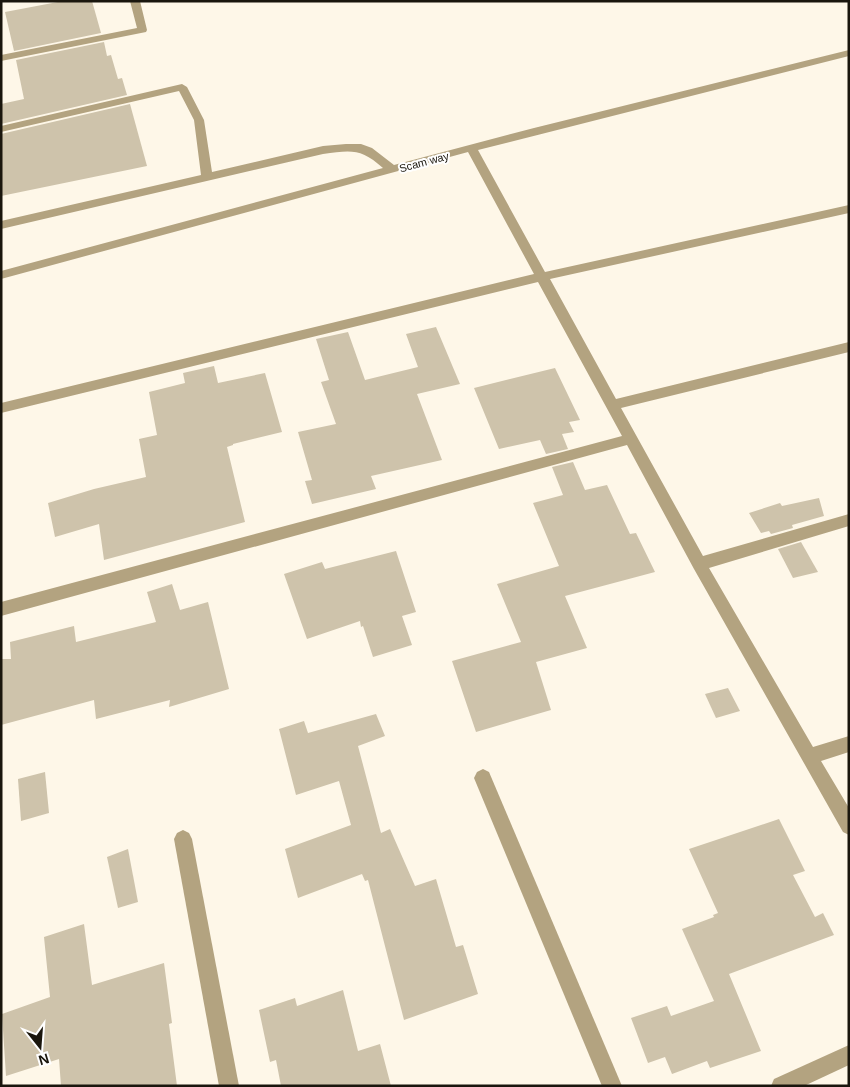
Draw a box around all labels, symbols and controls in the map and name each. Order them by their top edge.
street label: Scam way [398,150,451,174]
north arrow [15,1022,65,1072]
text: N [37,1050,51,1069]

